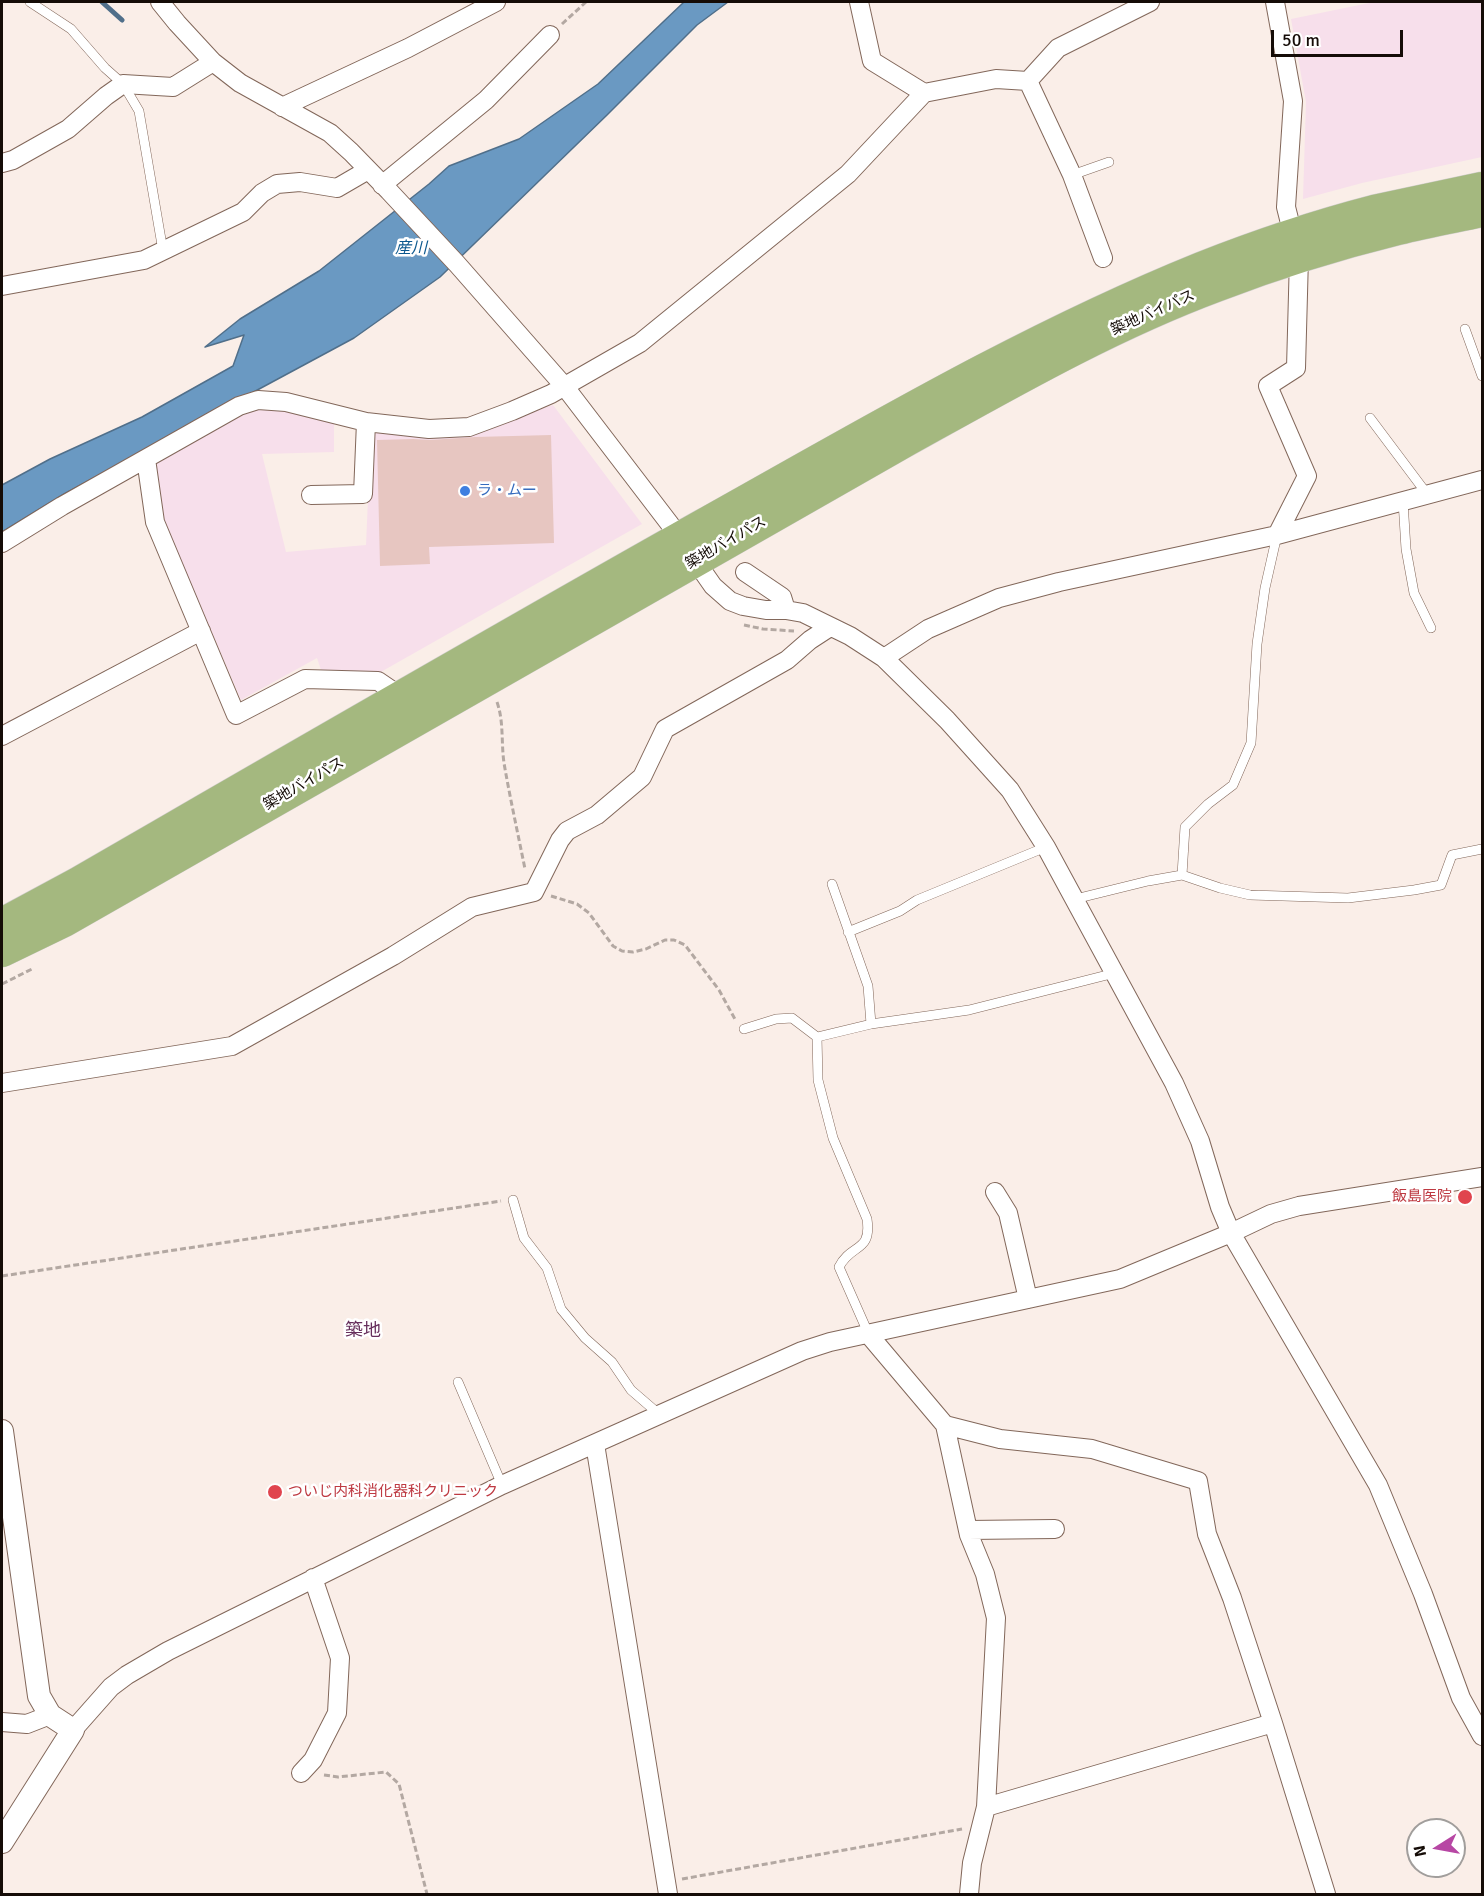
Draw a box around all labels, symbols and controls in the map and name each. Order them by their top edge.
scale bar [1274,18,1406,56]
text: 50 m [1282,29,1320,51]
water label: 産川 [395,239,427,259]
street label: 築地バイパス [1108,286,1198,340]
place label: ラ・ムー [477,482,537,500]
marker: ラ・ムー [458,484,472,498]
street label: 築地バイパス [683,513,769,573]
street label: 築地バイパス [261,754,347,814]
place label: 飯島医院 [1392,1188,1452,1206]
marker: 飯島医院 [1456,1188,1474,1206]
district label: 築地 [345,1320,381,1342]
marker: ついじ内科消化器科クリニック [266,1483,284,1501]
place label: ついじ内科消化器科クリニック [288,1483,498,1501]
north arrow [1406,1818,1466,1878]
text: N [1409,1844,1431,1858]

